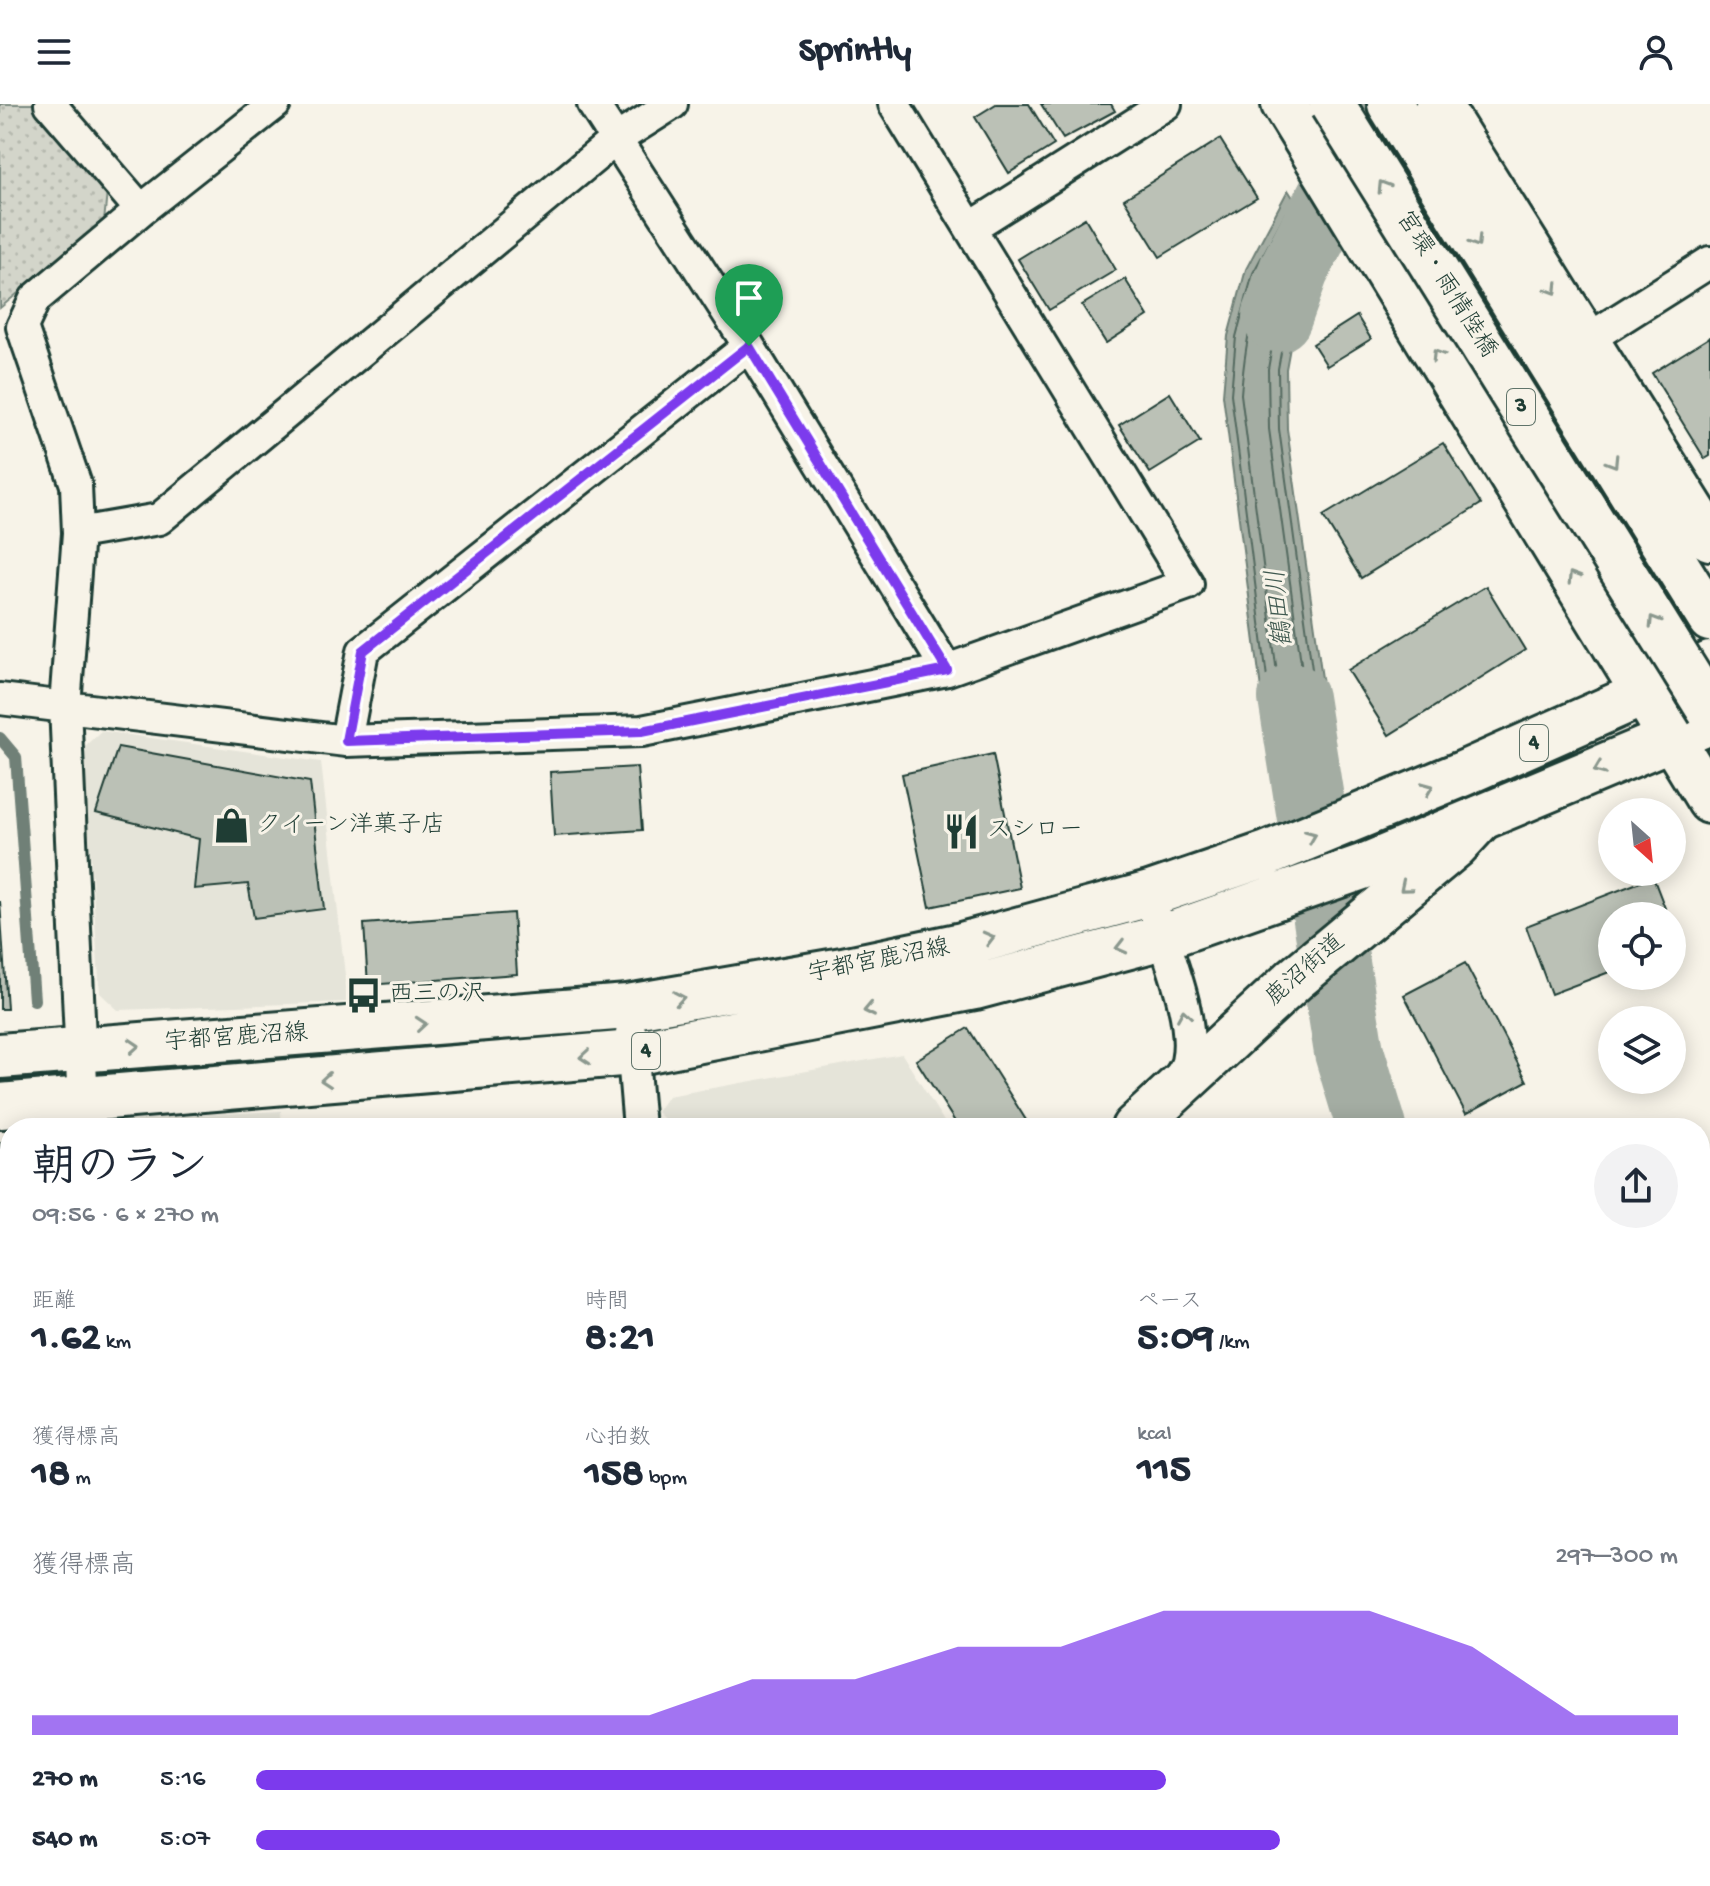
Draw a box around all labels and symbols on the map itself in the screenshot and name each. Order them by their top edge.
one-way arrow [1377,180,1393,195]
street label: 宮環・雨情陸橋 [1388,206,1503,364]
one-way arrow [1466,233,1481,247]
pin [715,264,783,346]
one-way arrow [1544,280,1559,295]
one-way arrow [1432,350,1447,364]
road number: 3 [1507,389,1535,425]
one-way arrow [1603,454,1618,468]
water label: 鶴田川 [1261,568,1301,649]
one-way arrow [1567,571,1582,586]
one-way arrow [1648,615,1664,630]
road number: 4 [1520,725,1548,761]
one-way arrow [1593,759,1607,776]
one-way arrow [1420,781,1434,798]
north arrow [1598,798,1686,886]
shop icon: クイーン洋菓子店 [212,807,250,845]
place label: クイーン洋菓子店 [257,811,445,841]
restaurant icon: スシロー [942,812,980,850]
place label: スシロー [987,817,1083,846]
one-way arrow [1303,829,1317,846]
one-way arrow [1400,877,1414,892]
street label: 鹿沼街道 [1260,928,1352,1013]
one-way arrow [982,930,996,947]
street label: 宇都宮鹿沼線 [805,933,952,990]
one-way arrow [1114,938,1128,955]
bus stop icon: 西三の沢 [344,976,382,1014]
place label: 西三の沢 [389,981,485,1010]
one-way arrow [673,990,686,1007]
one-way arrow [862,1001,876,1018]
one-way arrow [1176,1009,1193,1022]
one-way arrow [415,1016,428,1033]
street label: 宇都宮鹿沼線 [163,1019,309,1058]
road number: 4 [632,1033,660,1069]
one-way arrow [128,1038,141,1055]
one-way arrow [578,1048,591,1065]
one-way arrow [319,1071,332,1088]

